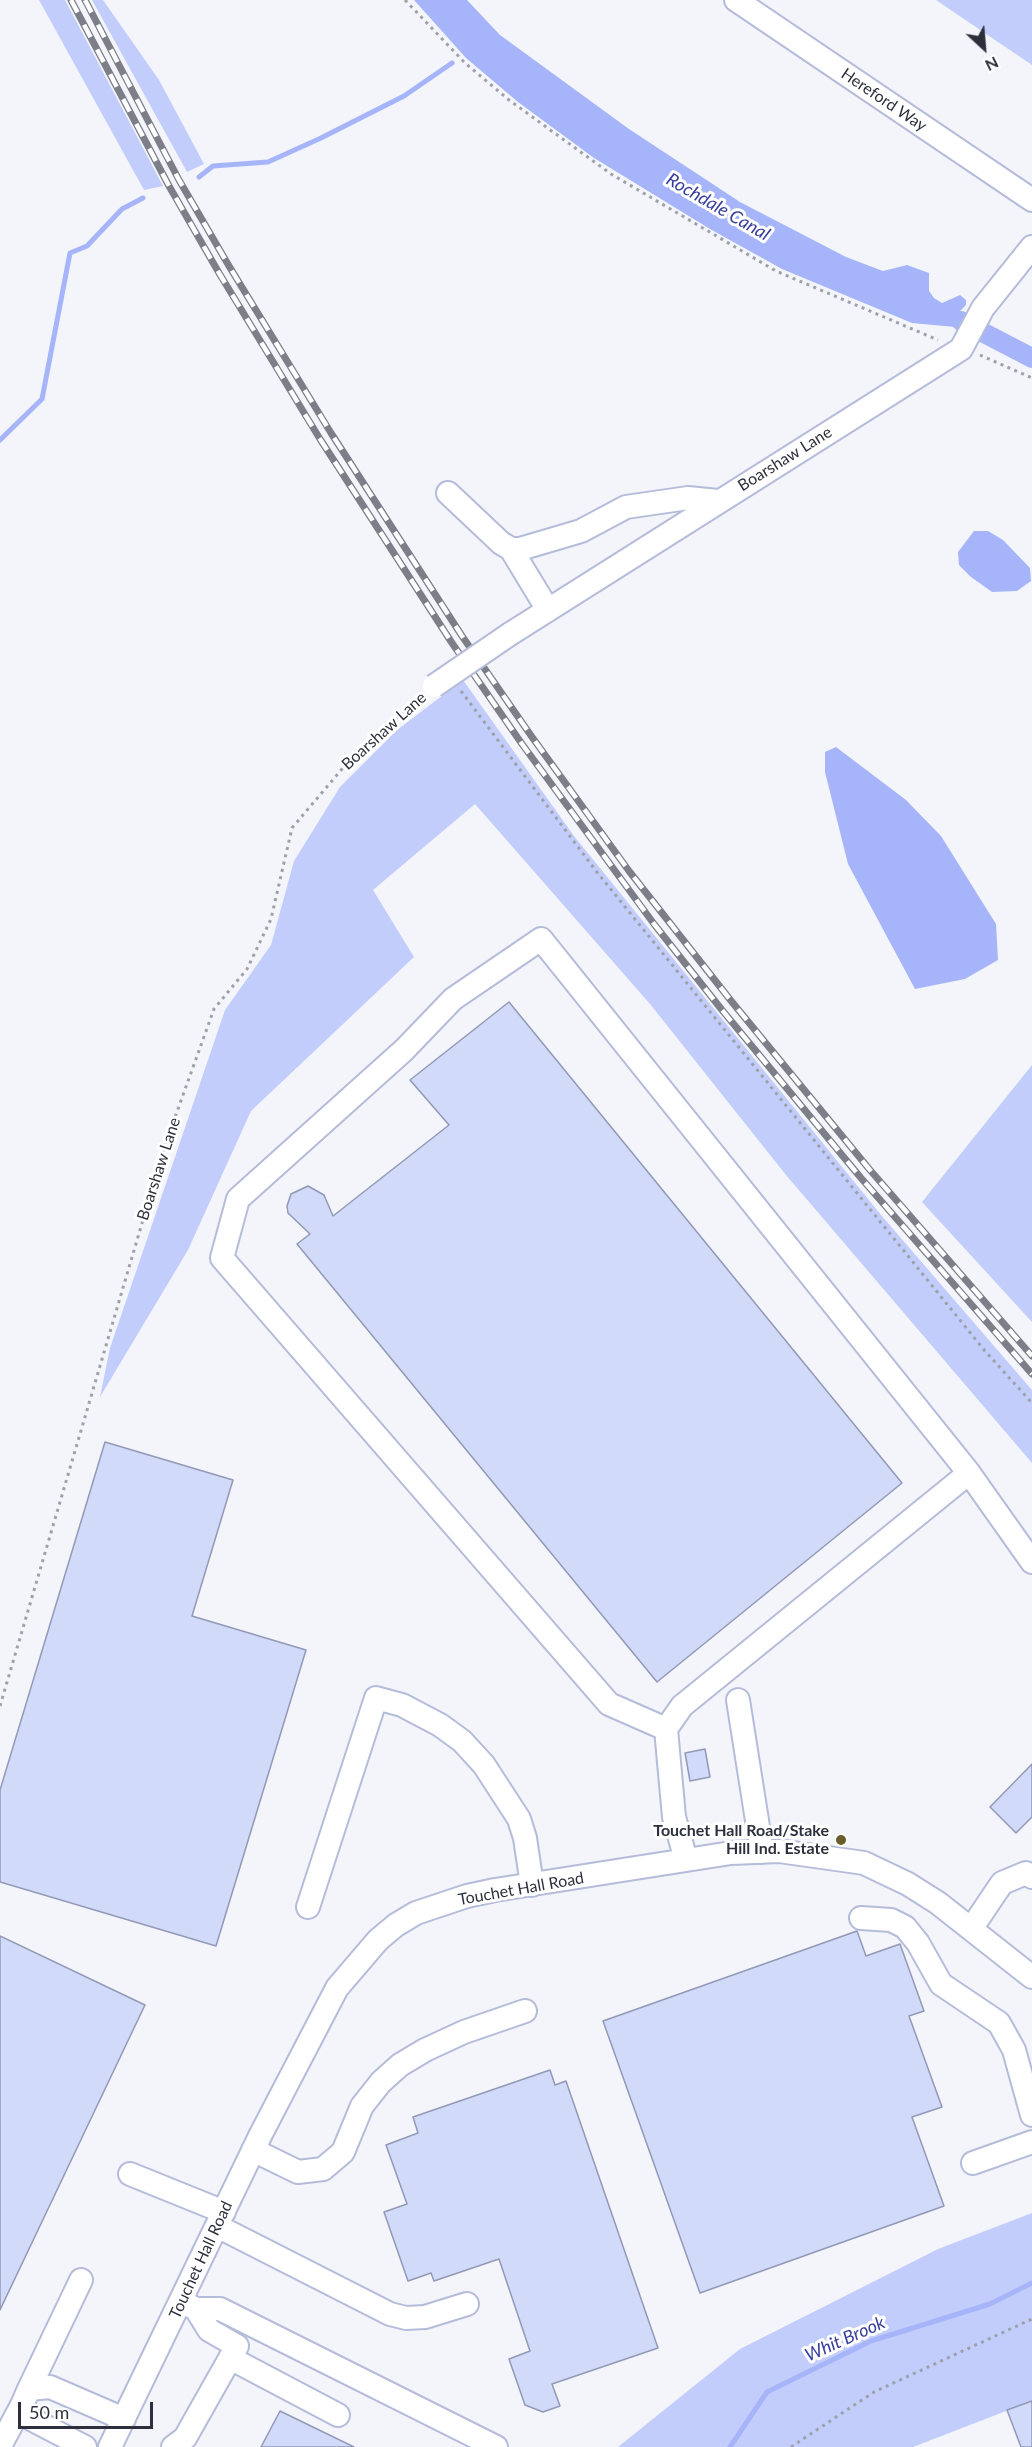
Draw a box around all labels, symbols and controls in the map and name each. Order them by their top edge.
north arrow [954,18,1014,78]
text: N [982,53,1002,76]
street label: Hereford Way [838,64,930,136]
water label: Rochdale Canal [663,169,773,245]
street label: Boarshaw Lane [735,423,835,495]
street label: Boarshaw Lane [338,688,430,774]
street label: Boarshaw Lane [133,1115,185,1223]
place label: Touchet Hall Road/Stake Hill Ind. Estate [653,1821,829,1859]
marker: Touchet Hall Road/Stake Hill Ind. Estate [834,1833,848,1847]
street label: Touchet Hall Road [457,1868,585,1910]
street label: Touchet Hall Road [165,2198,237,2322]
water label: Whit Brook [802,2312,888,2366]
scale bar [21,2390,156,2428]
text: 50 m [29,2401,69,2423]

